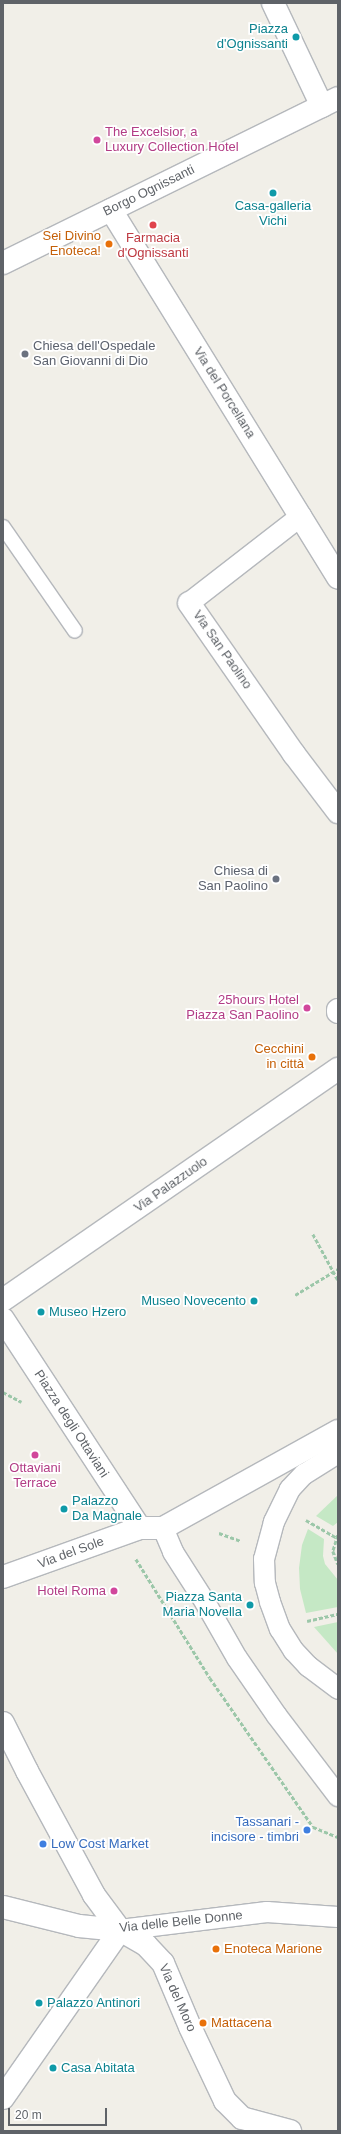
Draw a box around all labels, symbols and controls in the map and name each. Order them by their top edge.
place label: Piazza d'Ognissanti [217,22,288,53]
marker: Piazza d'Ognissanti [291,32,301,42]
place label: The Excelsior, a Luxury Collection Hotel [105,125,239,156]
marker: The Excelsior, a Luxury Collection Hotel [92,135,102,145]
street label: Borgo Ognissanti [101,162,197,220]
marker: Casa-galleria Vichi [268,188,278,198]
place label: Casa-galleria Vichi [235,199,311,230]
marker: Farmacia d'Ognissanti [148,220,158,230]
place label: Sei Divino Enoteca! [42,229,101,260]
place label: Farmacia d'Ognissanti [117,231,189,262]
marker: Sei Divino Enoteca! [104,239,114,249]
place label: Chiesa dell'Ospedale San Giovanni di Dio [33,339,155,370]
street label: Via del Porcellana [190,345,258,441]
marker: Chiesa dell'Ospedale San Giovanni di Dio [20,349,30,359]
street label: Via San Paolino [189,608,255,692]
place label: Chiesa di San Paolino [198,864,268,895]
marker: Chiesa di San Paolino [271,874,281,884]
place label: 25hours Hotel Piazza San Paolino [186,993,299,1024]
marker: 25hours Hotel Piazza San Paolino [302,1003,312,1013]
place label: Cecchini in città [254,1042,304,1073]
marker: Cecchini in città [307,1052,317,1062]
street label: Via Palazzuolo [131,1154,211,1216]
place label: Museo Novecento [141,1293,246,1309]
marker: Museo Novecento [249,1296,259,1306]
place label: Museo Hzero [49,1304,126,1320]
marker: Museo Hzero [36,1307,46,1317]
street label: Piazza degli Ottaviani [30,1367,112,1481]
marker: Ottaviani Terrace [30,1450,40,1460]
place label: Ottaviani Terrace [9,1461,61,1492]
place label: Palazzo Da Magnale [72,1494,142,1525]
marker: Palazzo Da Magnale [59,1504,69,1514]
street label: Via del Sole [36,1534,106,1572]
place label: Hotel Roma [37,1583,106,1599]
marker: Hotel Roma [109,1586,119,1596]
place label: Piazza Santa Maria Novella [163,1590,242,1621]
marker: Piazza Santa Maria Novella [245,1600,255,1610]
place label: Tassanari - incisore - timbri [211,1815,299,1846]
marker: Tassanari - incisore - timbri [302,1825,312,1835]
place label: Low Cost Market [51,1836,149,1852]
marker: Low Cost Market [38,1839,48,1849]
street label: Via delle Belle Donne [118,1908,244,1936]
place label: Enoteca Marione [224,1941,322,1957]
marker: Enoteca Marione [211,1944,221,1954]
street label: Via del Moro [155,1962,199,2034]
place label: Palazzo Antinori [47,1995,141,2011]
marker: Palazzo Antinori [34,1998,44,2008]
place label: Mattacena [211,2015,272,2031]
marker: Mattacena [198,2018,208,2028]
place label: Casa Abitata [61,2060,135,2076]
marker: Casa Abitata [48,2063,58,2073]
scale bar [10,2100,109,2126]
text: 20 m [15,2108,42,2122]

